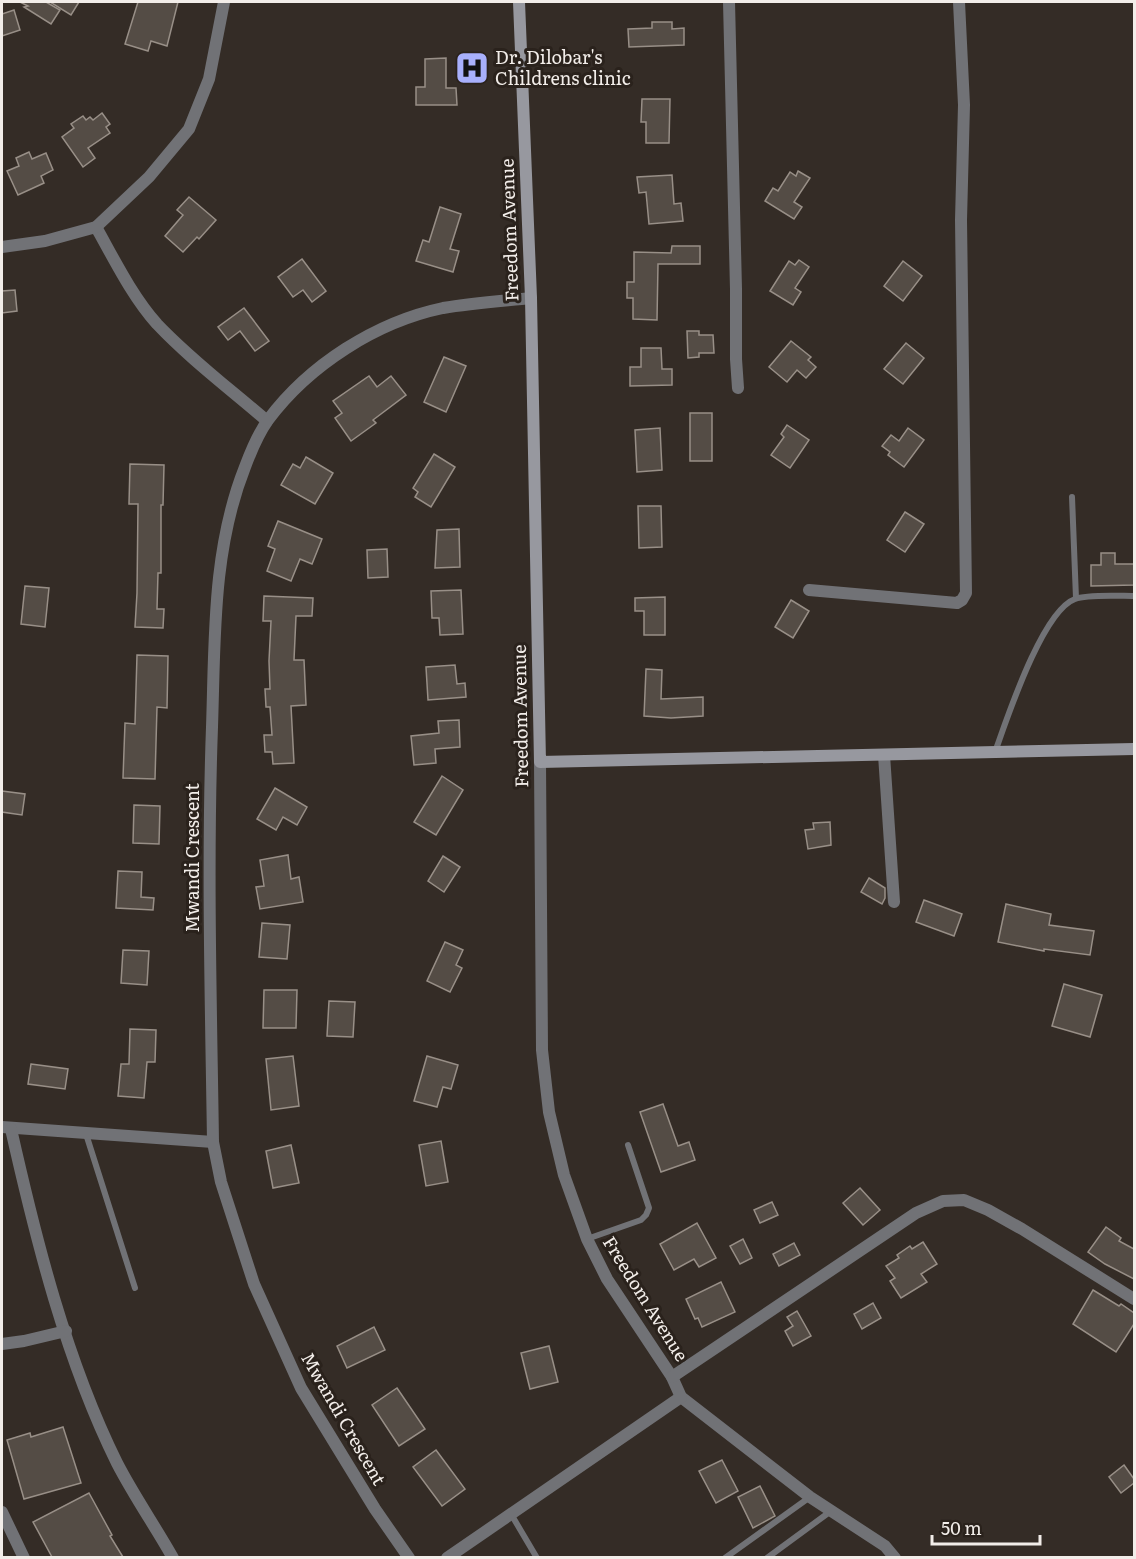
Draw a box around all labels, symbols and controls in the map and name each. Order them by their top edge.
place label: Dr. Dilobar's Childrens clinic [495,43,631,91]
hospital icon: Dr. Dilobar's Childrens clinic [454,50,490,86]
street label: Freedom Avenue [493,158,524,302]
street label: Freedom Avenue [505,644,534,788]
street label: Mwandi Crescent [178,783,205,933]
street label: Freedom Avenue [597,1230,696,1366]
street label: Mwandi Crescent [295,1347,394,1490]
scale bar [932,1508,1040,1546]
text: 50 m [941,1514,982,1541]

